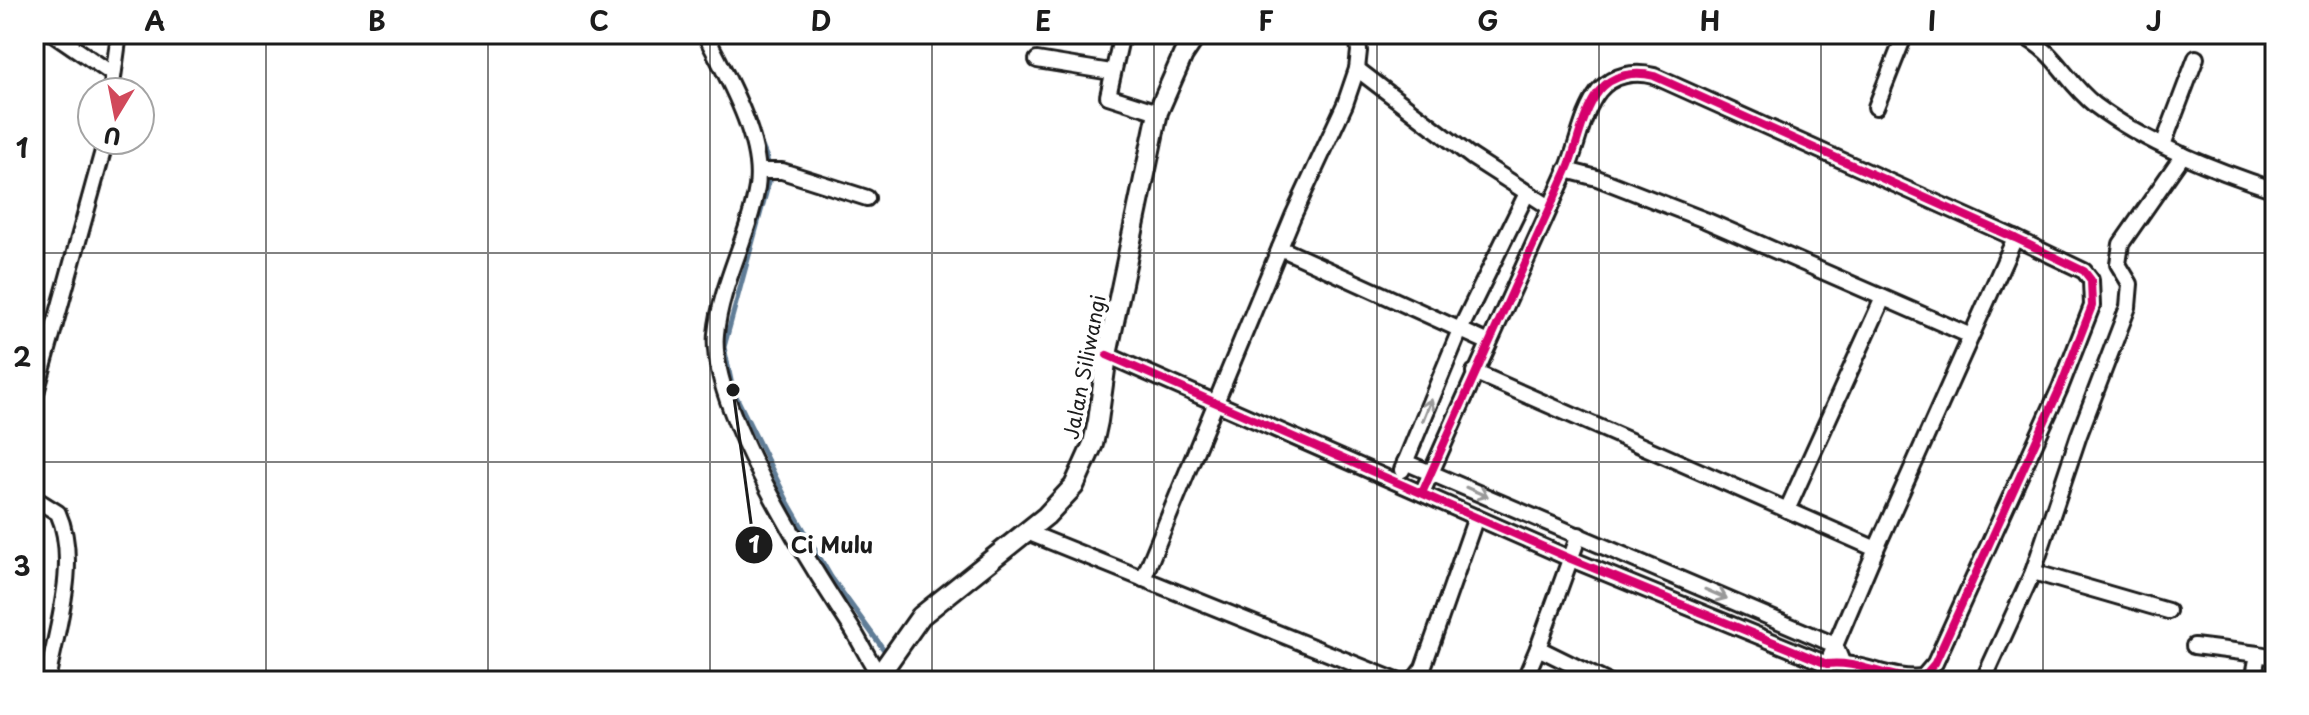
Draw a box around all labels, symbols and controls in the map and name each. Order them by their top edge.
text: A [145,1,165,40]
text: B [368,1,386,40]
text: C [589,1,609,40]
text: D [811,1,831,40]
text: E [1035,1,1051,40]
text: F [1258,1,1274,40]
text: G [1477,1,1499,40]
text: H [1700,1,1720,40]
text: I [1928,1,1936,40]
text: J [2146,1,2162,40]
north arrow [76,76,156,156]
text: U [101,119,123,155]
text: 1 [16,128,28,167]
street label: Jalan Siliwangi [1055,292,1113,442]
text: 2 [13,337,31,376]
one-way arrow [1421,398,1435,423]
one-way arrow [1465,485,1489,500]
callout: Ci Mulu [734,522,889,568]
text: 1 [748,525,760,561]
text: Ci Mulu [791,527,873,560]
text: 3 [13,546,31,585]
one-way arrow [1704,587,1728,602]

